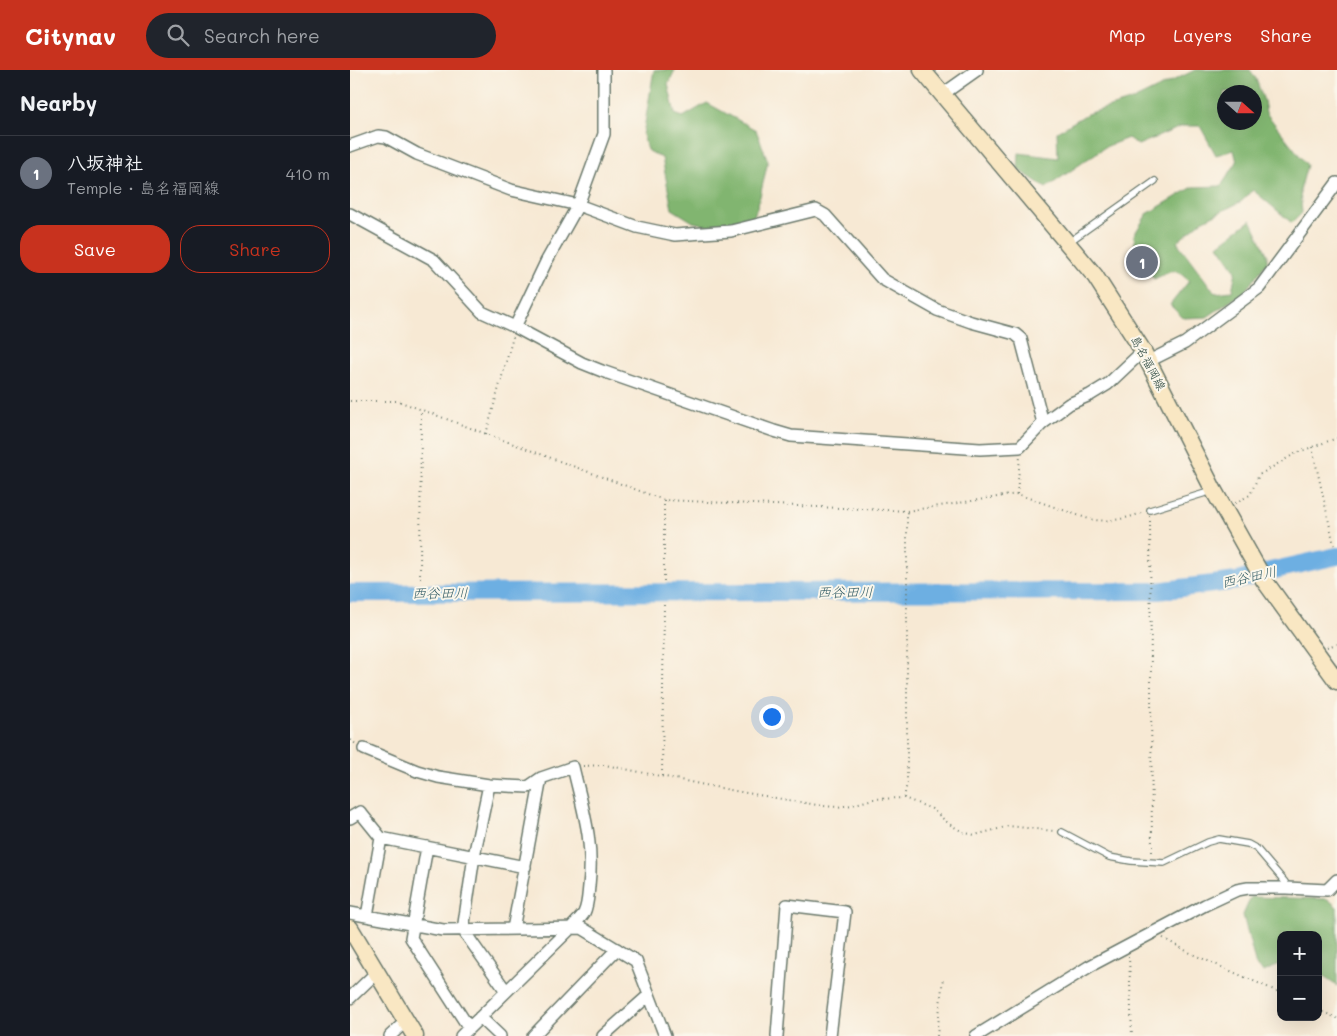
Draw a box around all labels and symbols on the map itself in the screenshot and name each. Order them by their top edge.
north arrow [1217,85,1262,130]
pin: 1 [1126,243,1158,281]
street label: 島名福岡線 [1128,332,1170,393]
water label: 西谷田川 [1220,561,1278,592]
water label: 西谷田川 [817,582,873,601]
water label: 西谷田川 [412,583,468,602]
your location [759,704,785,730]

